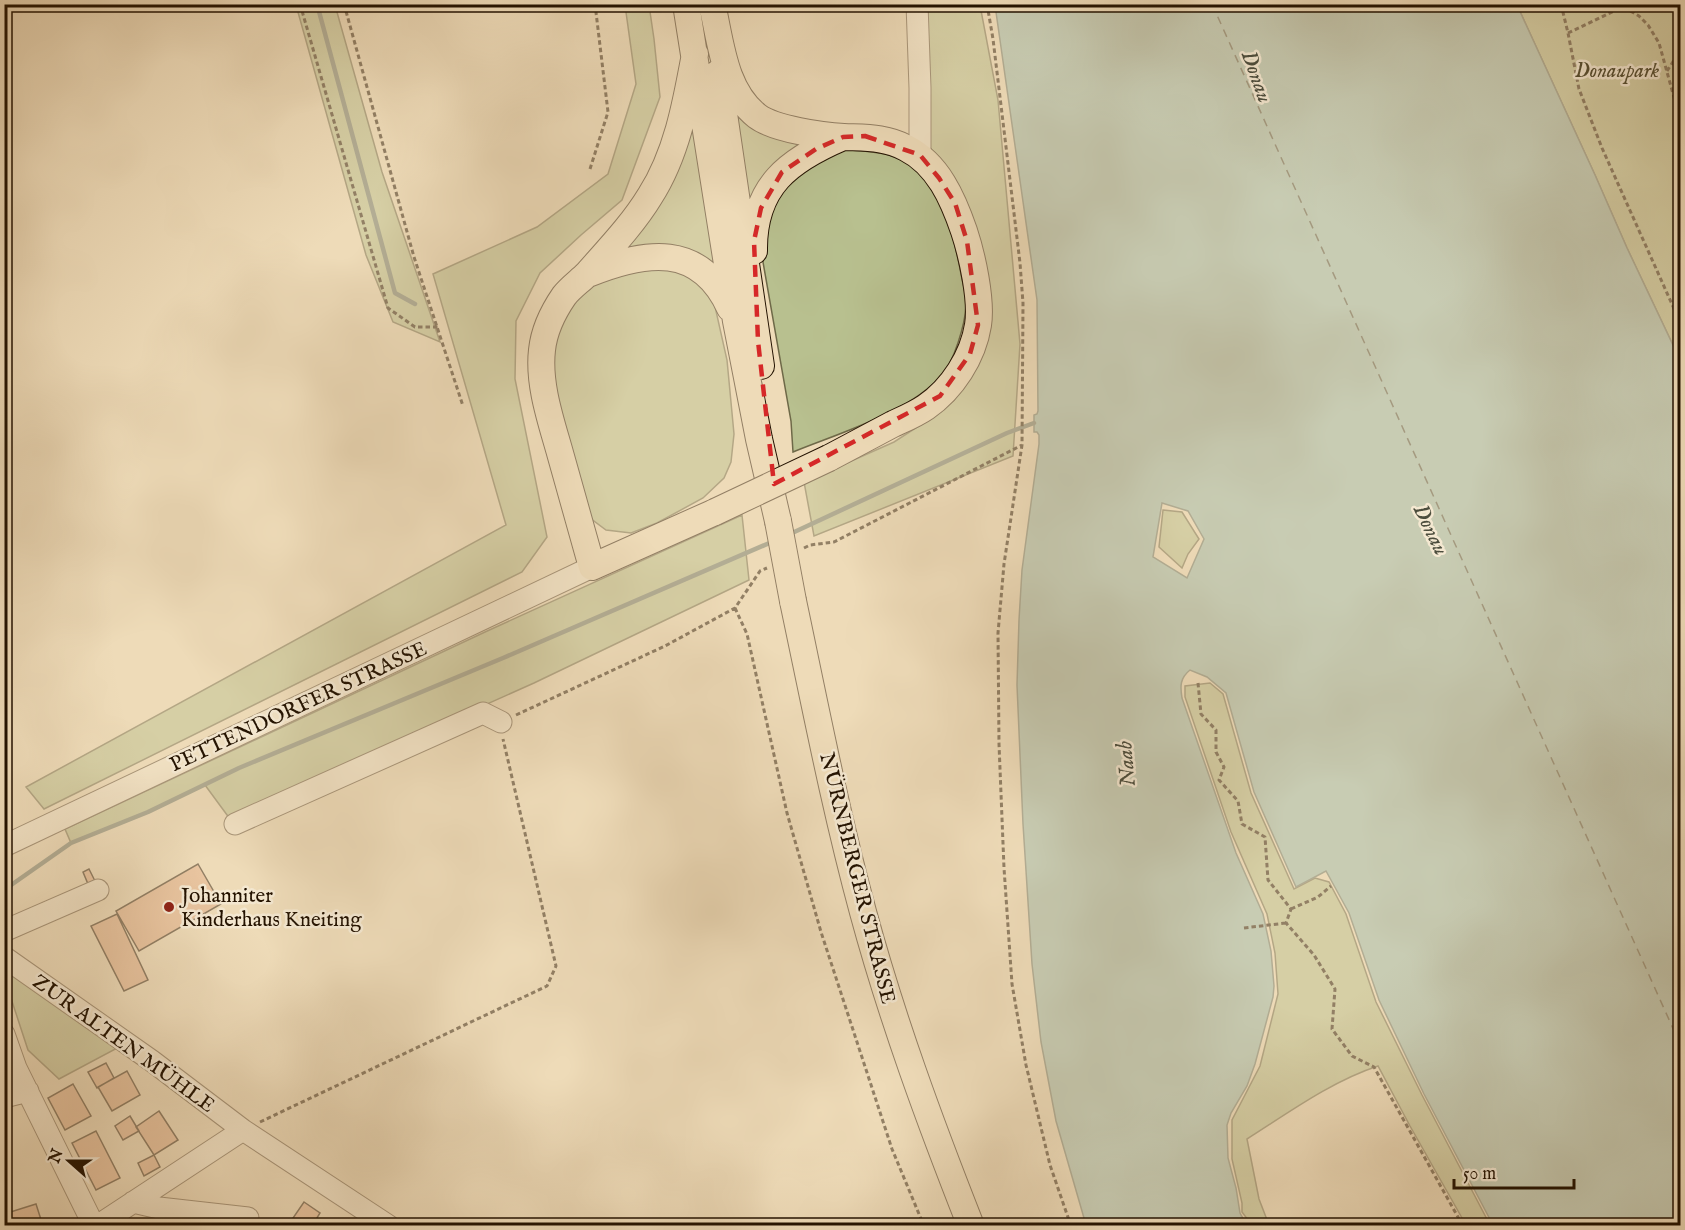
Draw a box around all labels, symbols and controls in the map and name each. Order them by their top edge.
water label: Donau [1234,47,1278,107]
park label: Donaupark [1575,58,1660,85]
water label: Donau [1406,500,1455,560]
street label: PETTENDORFER STRASSE [166,636,432,779]
water label: Naab [1111,739,1143,788]
street label: NÜRNBERGER STRASSE [812,750,901,1007]
place label: Johanniter Kinderhaus Kneiting [179,883,362,934]
marker: Johanniter Kinderhaus Kneiting [162,900,176,914]
street label: ZUR ALTEN MÜHLE [27,969,220,1119]
north arrow [39,1131,99,1191]
text: N [45,1146,69,1167]
scale bar [1454,1152,1574,1190]
text: 50 m [1463,1163,1496,1186]

